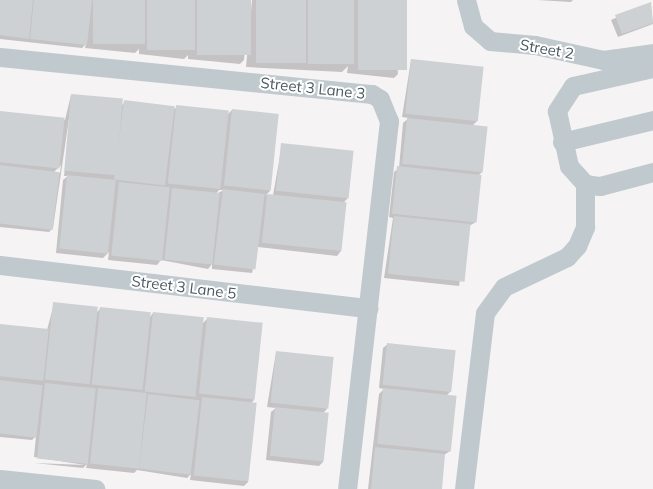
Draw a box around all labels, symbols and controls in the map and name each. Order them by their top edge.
street label: Street 2 [519,35,575,63]
street label: Street 3 Lane 3 [260,74,366,102]
street label: Street 3 Lane 5 [131,272,237,302]

